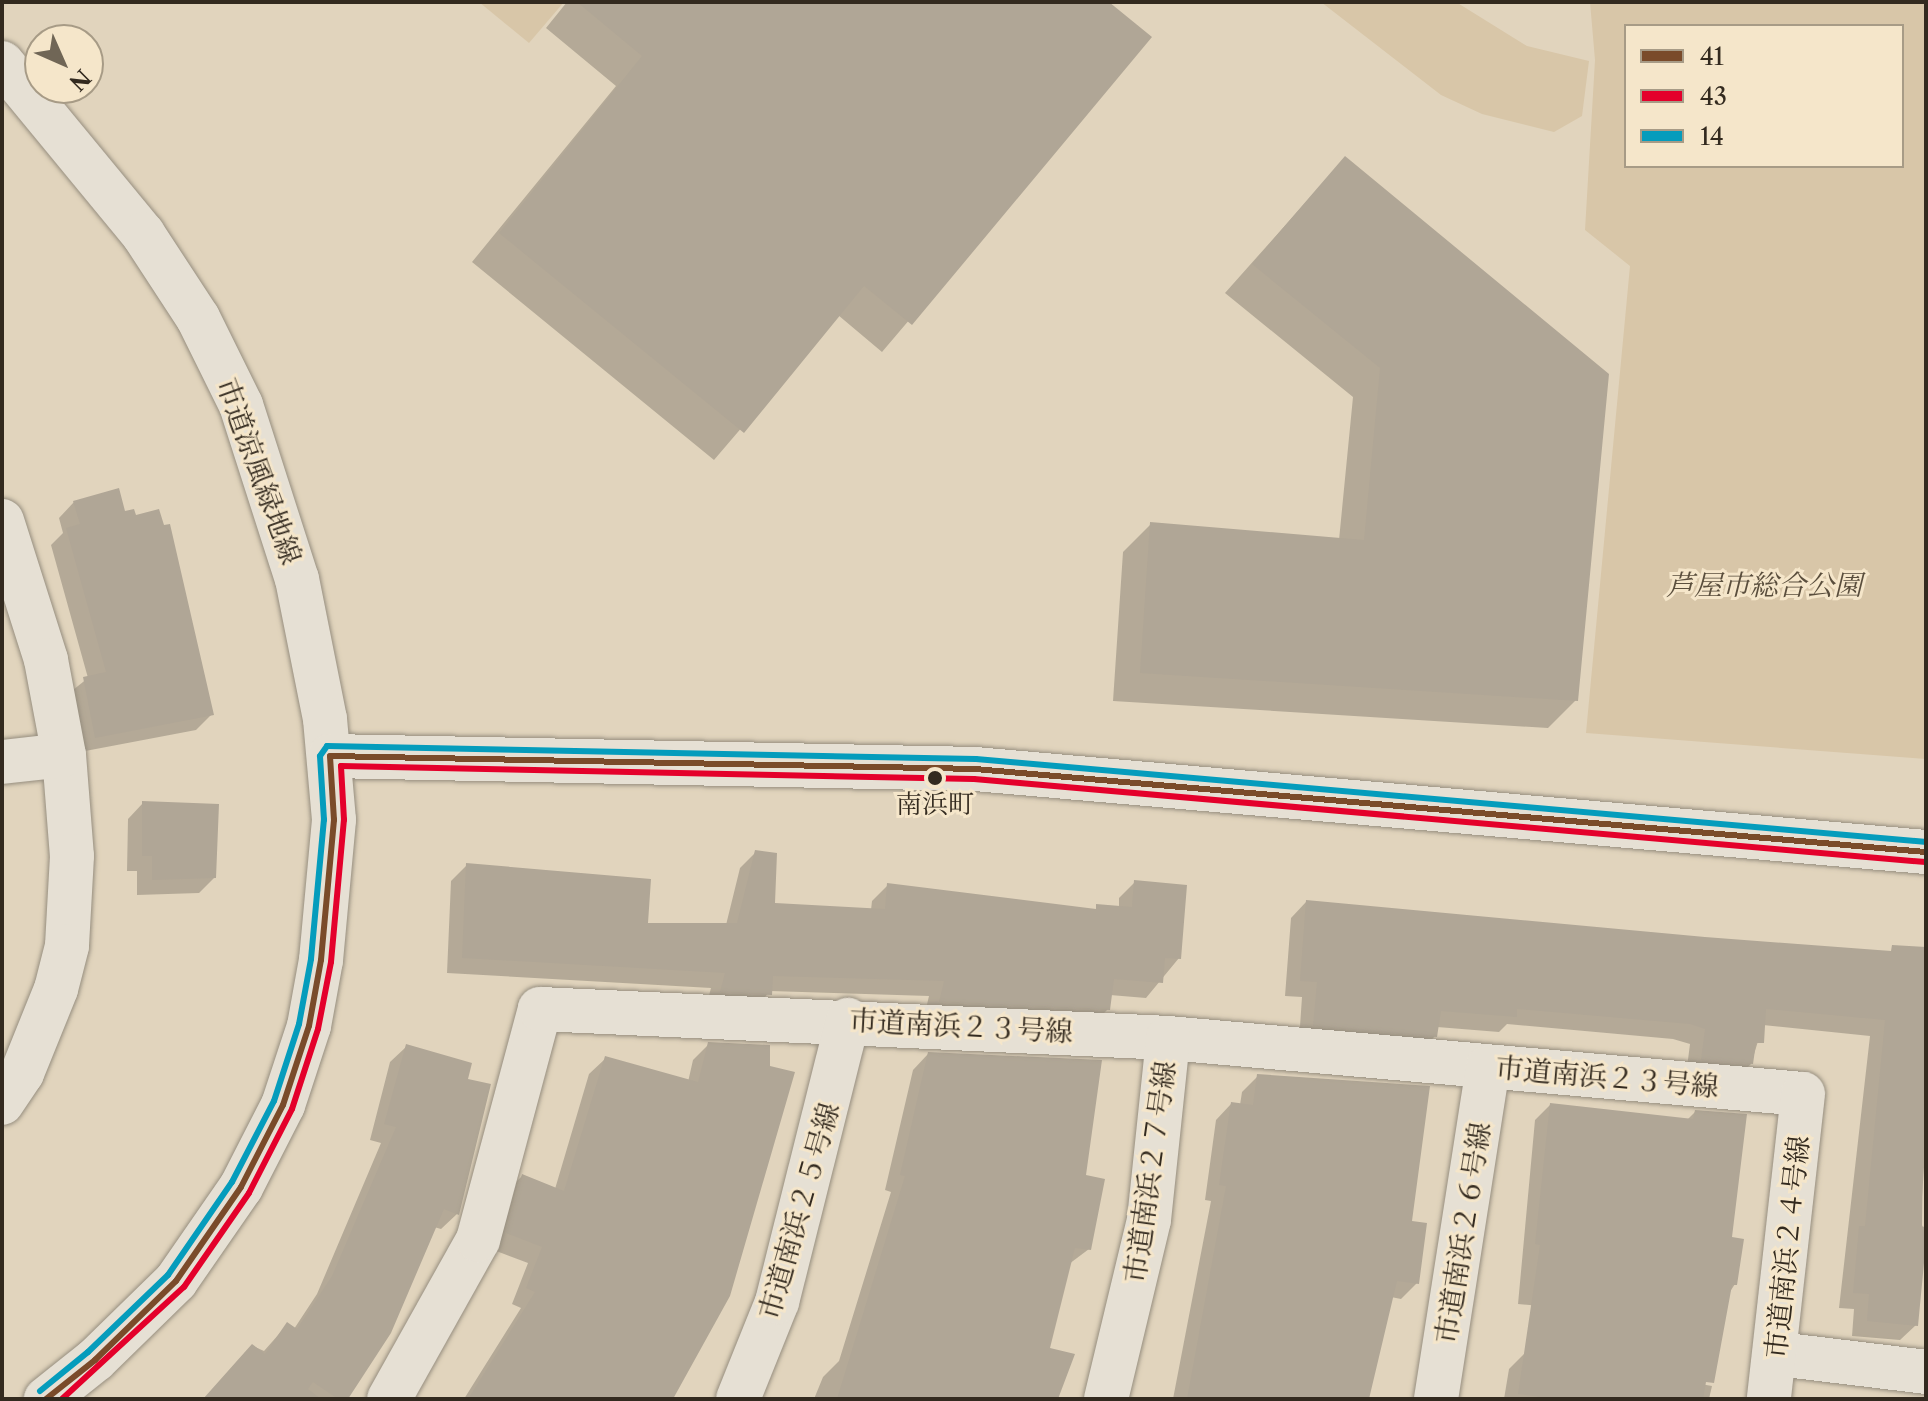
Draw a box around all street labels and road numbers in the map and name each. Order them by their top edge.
street label: 市道涼風緑地線 [210,373,308,569]
street label: 市道南浜２３号線 [848,1003,1074,1049]
street label: 市道南浜２３号線 [1494,1051,1720,1103]
street label: 市道南浜２７号線 [1118,1059,1182,1285]
street label: 市道南浜２５号線 [752,1099,846,1323]
street label: 市道南浜２６号線 [1429,1120,1497,1346]
street label: 市道南浜２４号線 [1759,1134,1815,1360]

